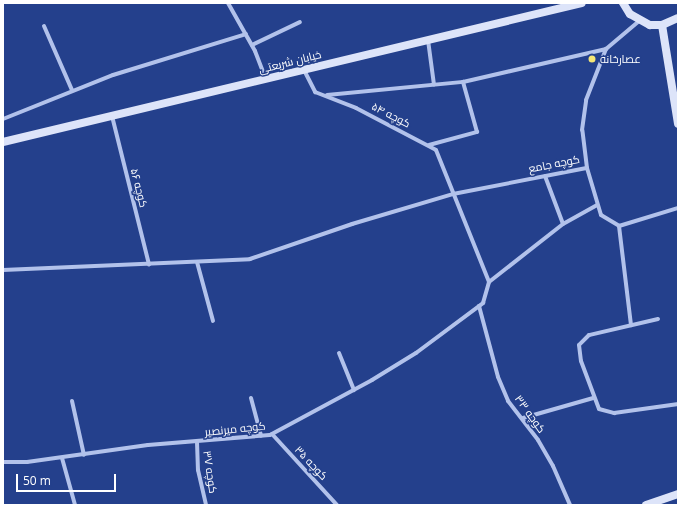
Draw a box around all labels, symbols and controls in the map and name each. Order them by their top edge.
street label: خیابان شریعتی [257,48,323,76]
place label: عصارخانه [600,52,641,66]
marker: عصارخانه [587,54,597,64]
street label: کوچه ۵۴ [369,100,413,130]
street label: کوچه جامع [527,153,581,175]
street label: کوچه ۵۶ [128,167,150,209]
street label: کوچه ۳۳ [512,393,548,435]
street label: کوچه میرنصیر [204,419,266,439]
street label: کوچه ۳۵ [292,443,330,483]
street label: کوچه ۳۷ [200,450,220,494]
scale bar [18,466,118,492]
text: 50 m [23,472,51,489]

